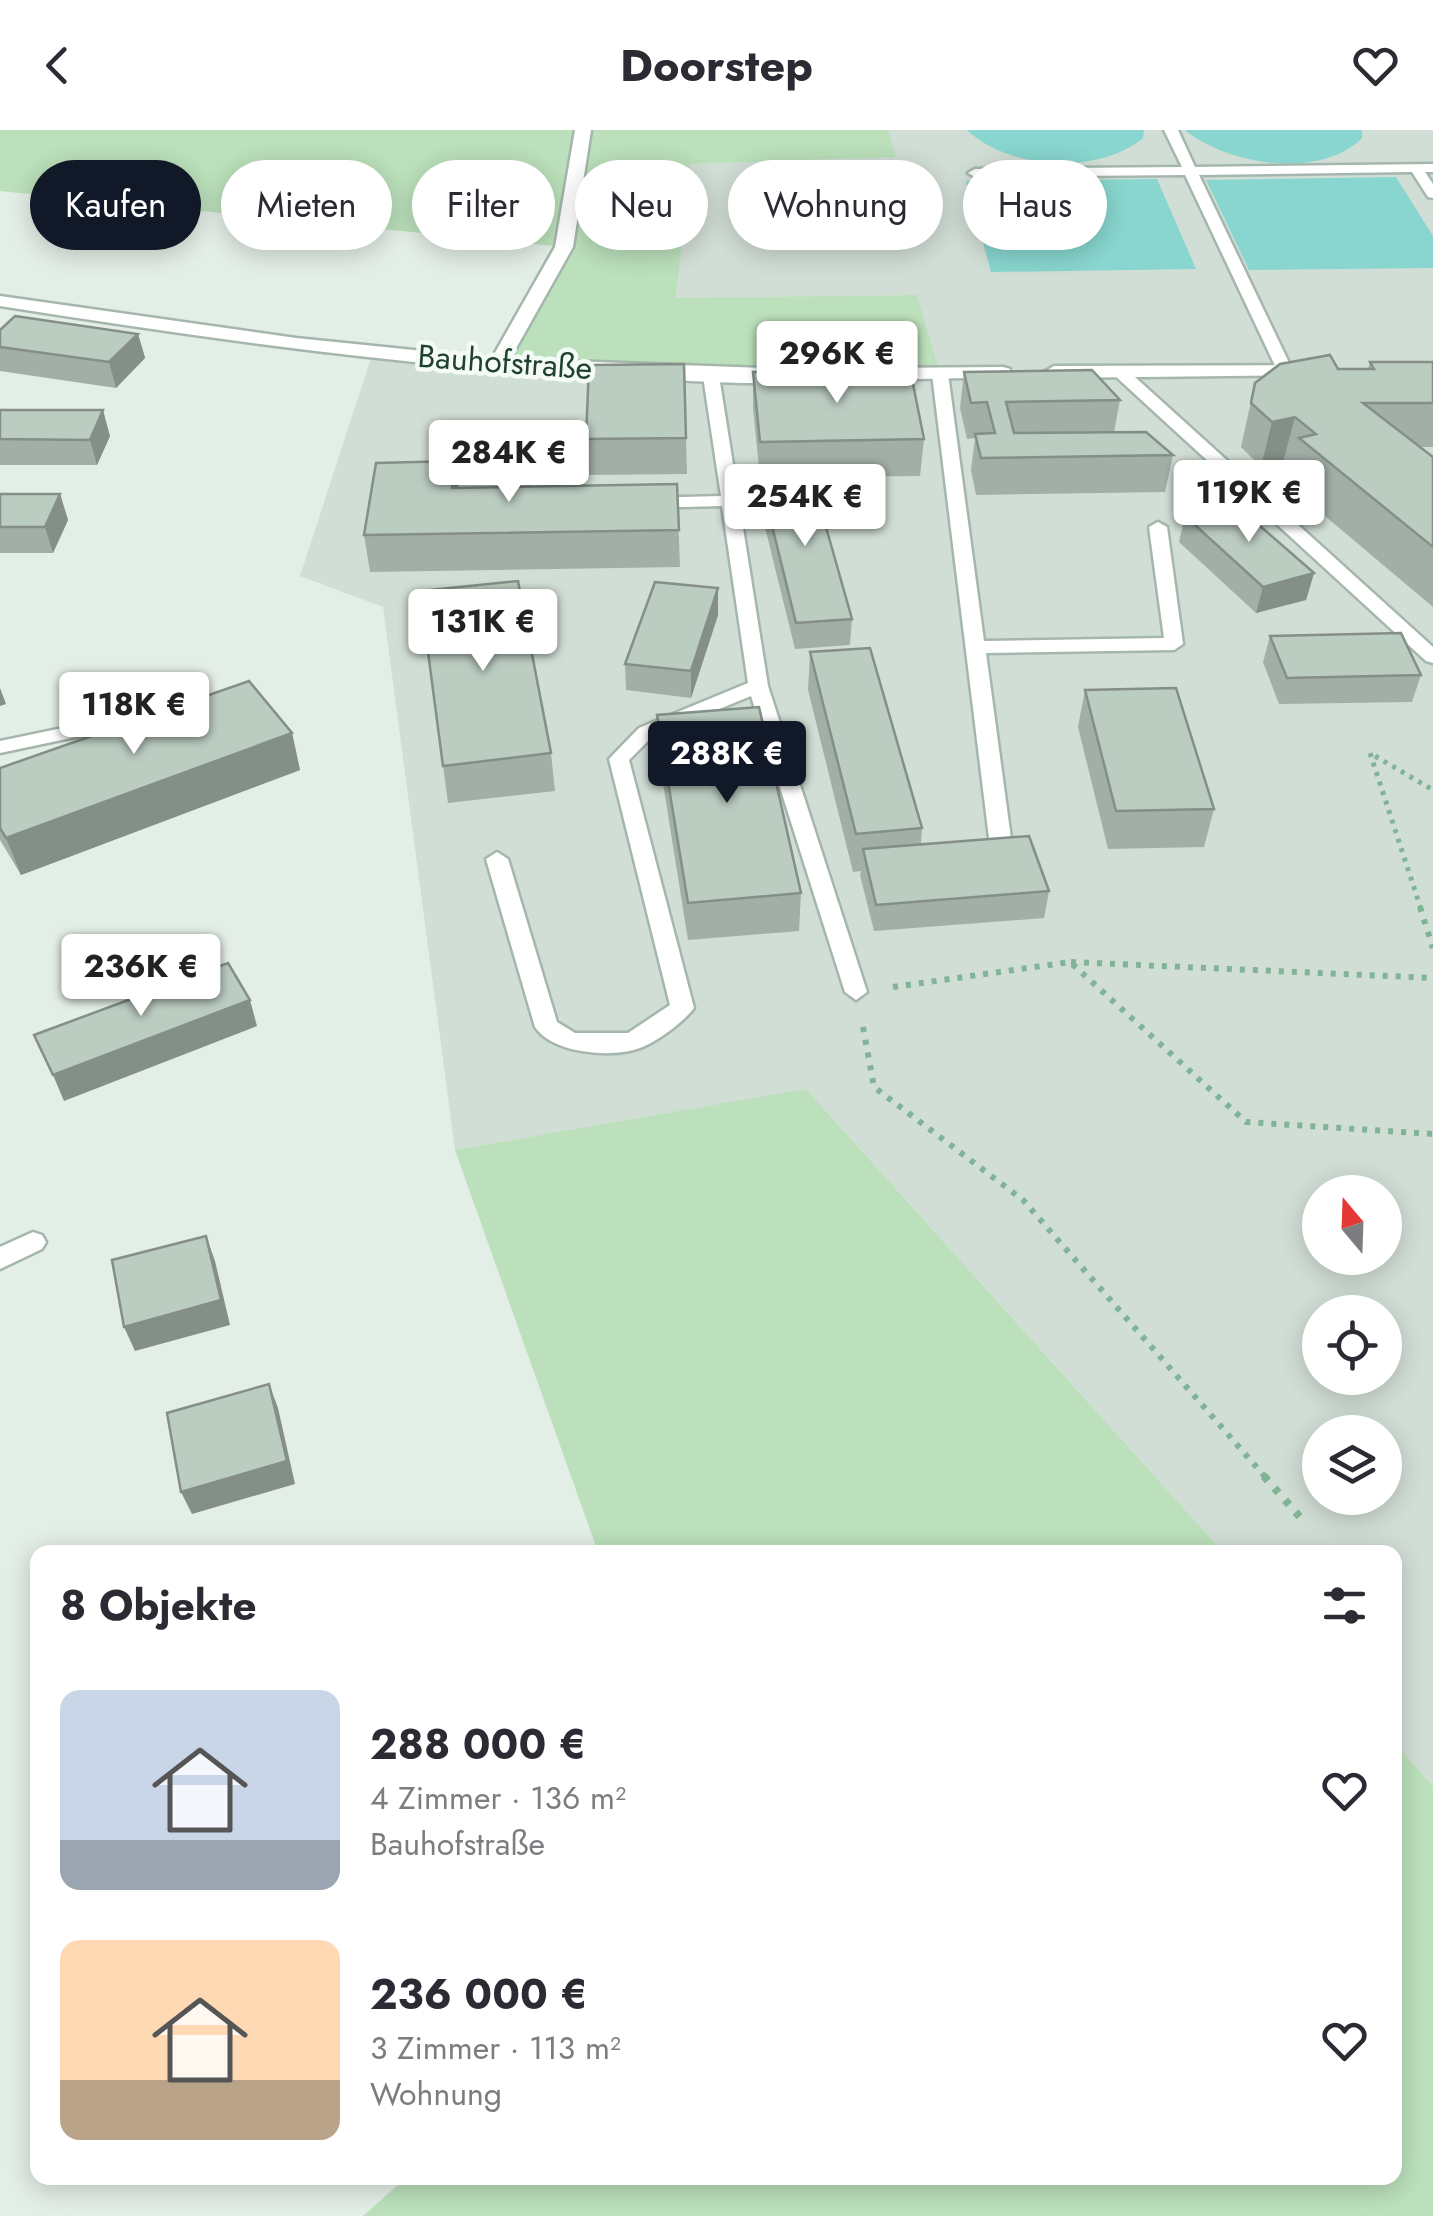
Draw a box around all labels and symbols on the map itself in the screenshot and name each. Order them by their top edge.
pin: 296K € [756,321,918,406]
street label: Bauhofstraße [416,333,594,391]
pin: 284K € [428,420,590,505]
pin: 119K € [1168,460,1330,545]
pin: 254K € [724,464,886,549]
pin: 131K € [402,589,564,674]
pin: 118K € [53,672,215,757]
pin: 288K € [646,721,808,806]
pin: 236K € [60,934,222,1019]
north arrow [1302,1175,1402,1275]

